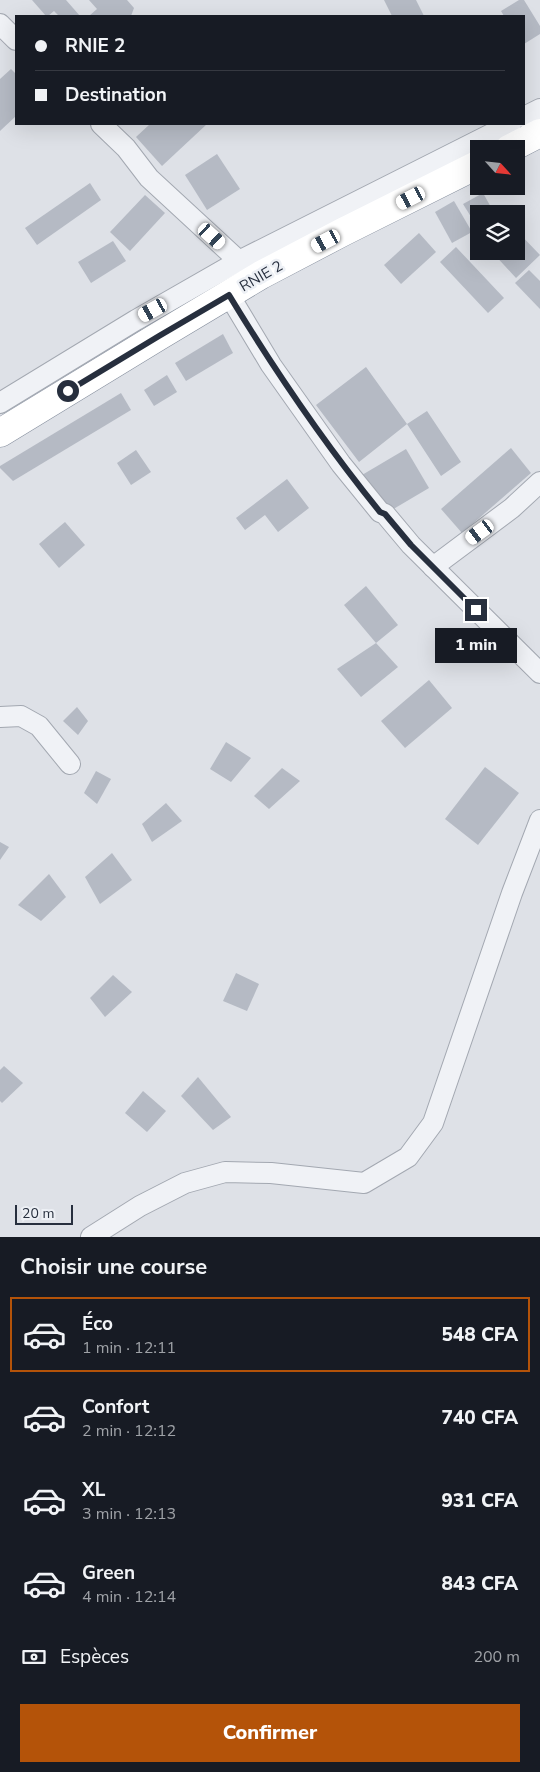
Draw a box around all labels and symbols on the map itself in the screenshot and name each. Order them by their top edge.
north arrow [470,140,525,195]
car [394,185,427,211]
car [195,220,228,252]
car [309,227,342,255]
street label: RNIE 2 [236,256,286,296]
car [136,296,169,324]
route start [57,380,79,402]
car [463,517,496,547]
route end [465,599,487,621]
callout: 1 min [435,628,517,662]
scale bar [15,1202,72,1225]

